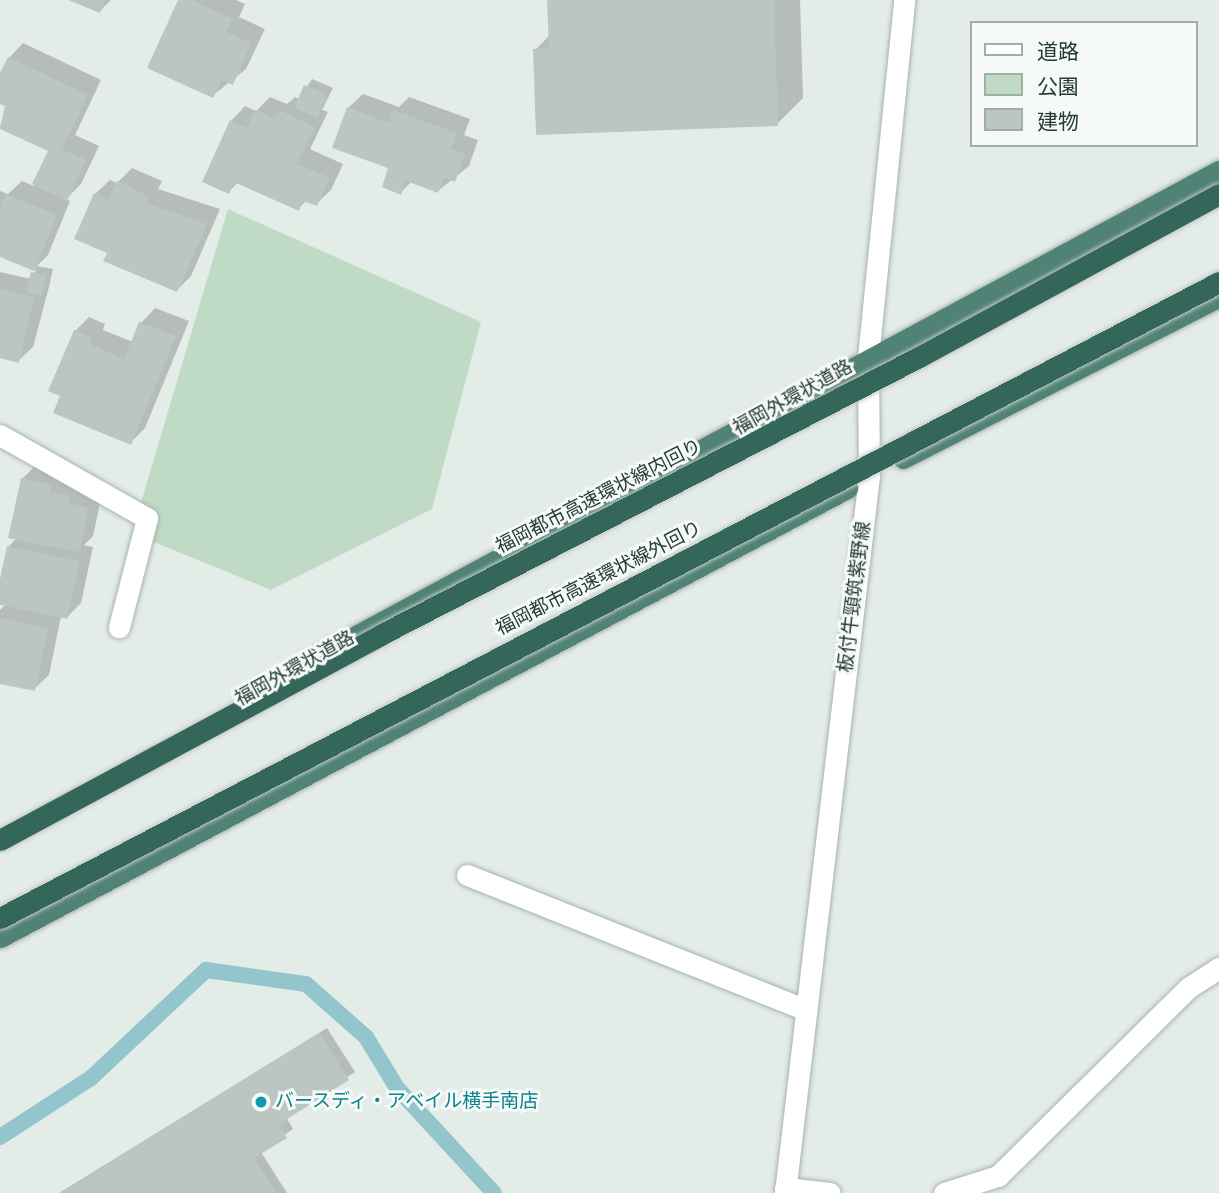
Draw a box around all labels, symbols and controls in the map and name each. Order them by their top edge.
legend [970,21,1198,147]
text: 道路 [1037,40,1079,65]
text: 公園 [1037,75,1079,100]
text: 建物 [1037,110,1079,135]
street label: 福岡外環状道路 [729,356,857,440]
street label: 福岡都市高速環状線内回り [492,435,706,559]
street label: 福岡都市高速環状線外回り [492,517,706,641]
street label: 板付牛頸筑紫野線 [834,520,876,674]
street label: 福岡外環状道路 [231,627,359,711]
place label: バースディ・アベイル横手南店 [275,1091,541,1113]
marker: バースディ・アベイル横手南店 [253,1094,269,1110]

